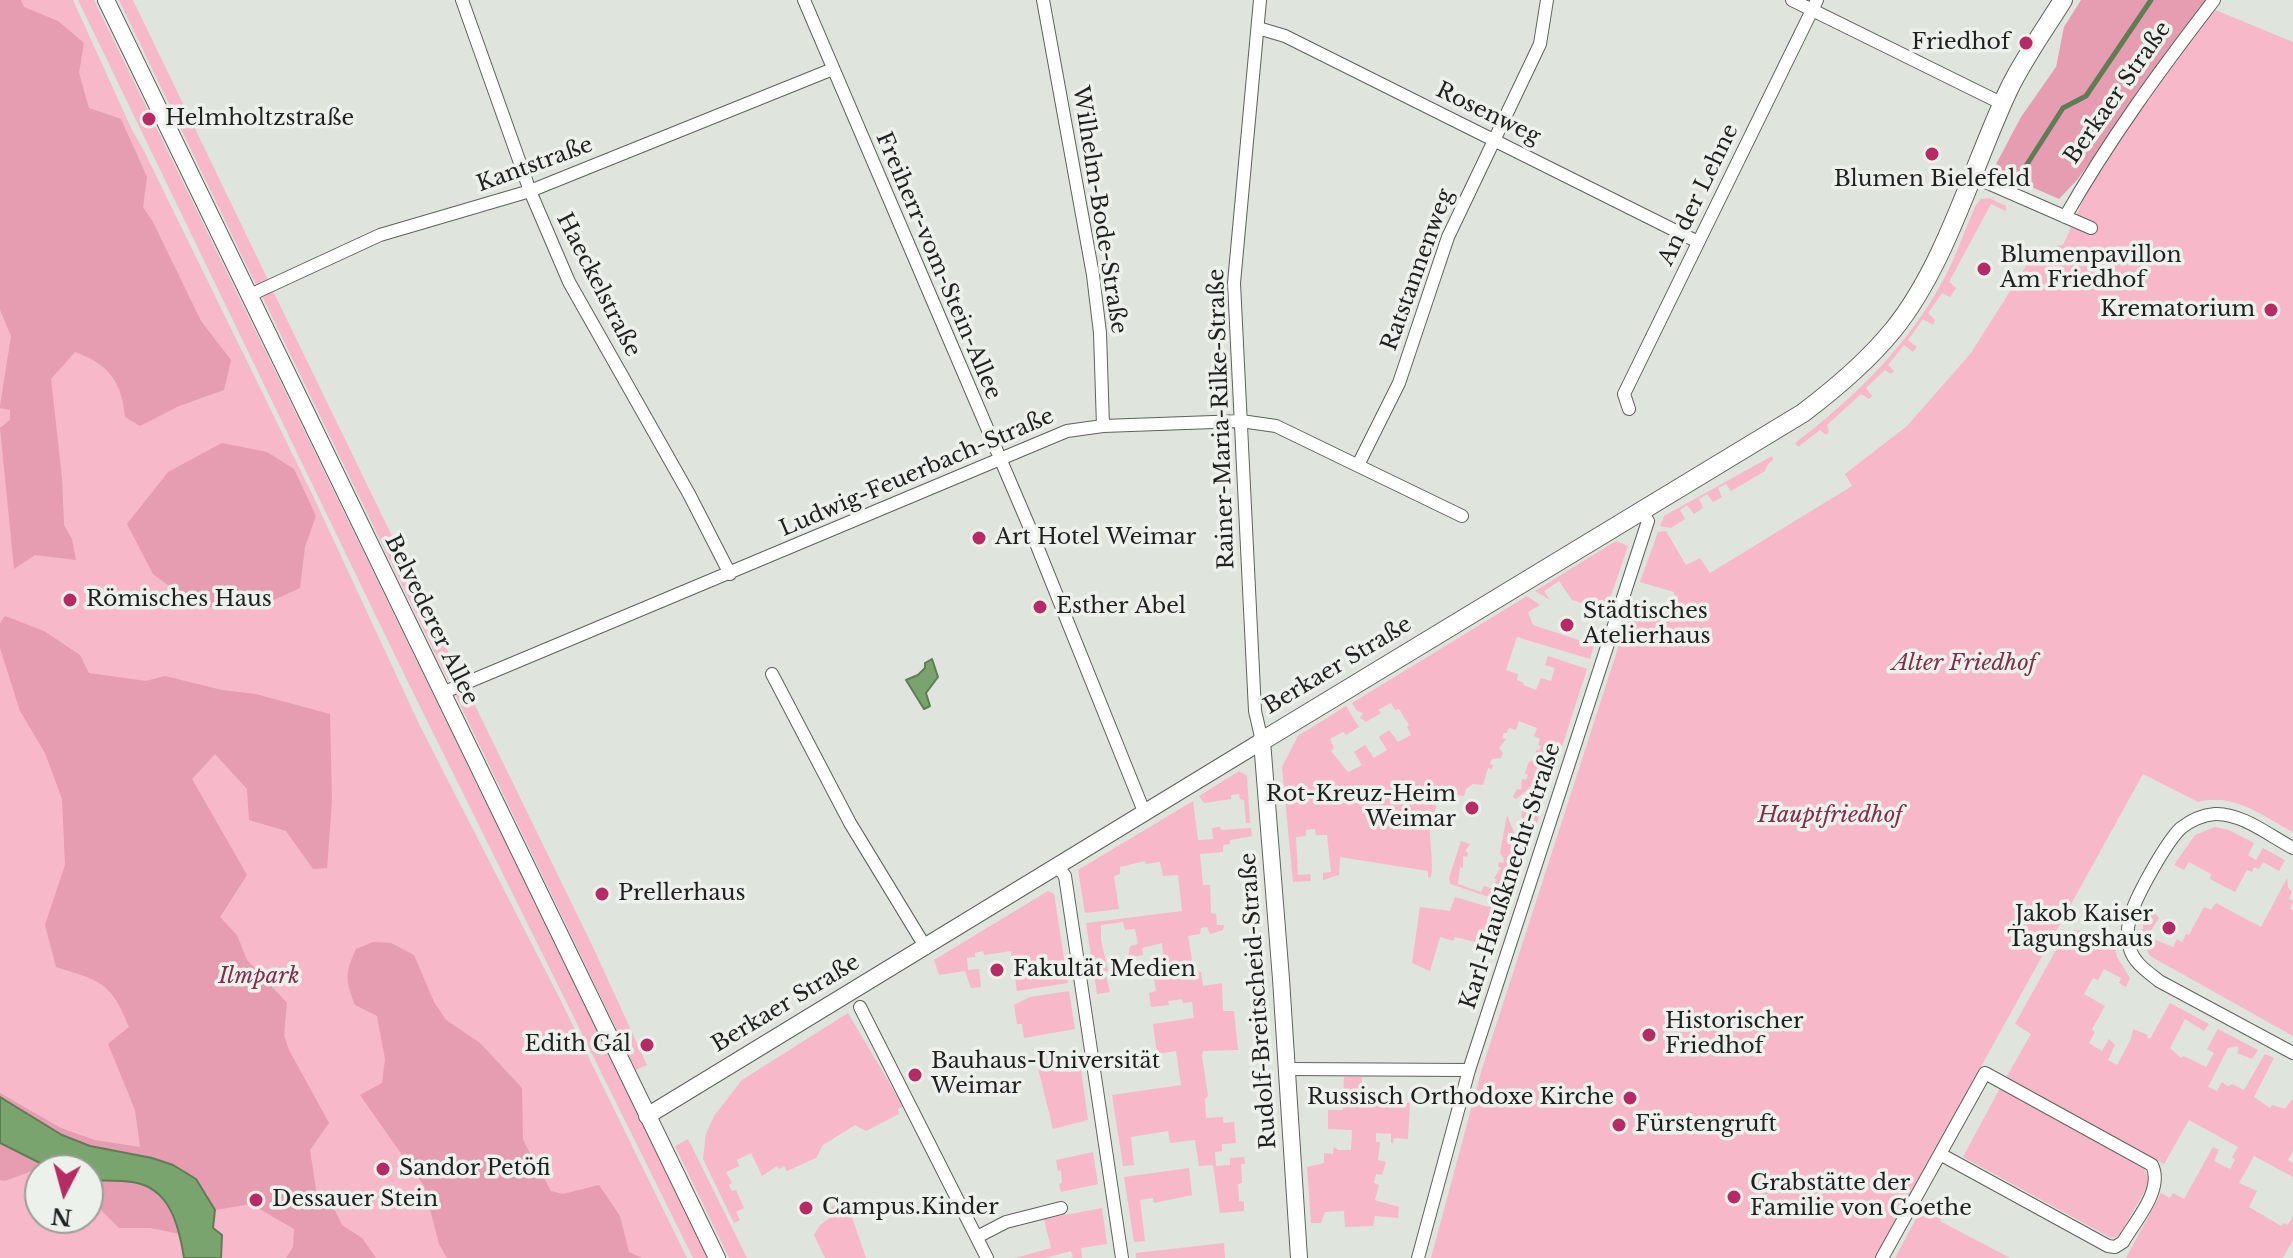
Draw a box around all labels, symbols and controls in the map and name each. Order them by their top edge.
street label: Berkaer Straße [2059,17,2177,169]
place label: Friedhof [1911,30,2010,56]
marker: Friedhof [2017,34,2035,52]
street label: Rosenweg [1431,77,1545,151]
street label: Wilhelm-Bode-Straße [1066,84,1132,336]
place label: Helmholtzstraße [165,106,354,132]
marker: Helmholtzstraße [140,110,158,128]
street label: An der Lehne [1653,120,1745,270]
street label: Freiherr-vom-Stein-Allee [870,128,1006,404]
street label: Kantstraße [473,132,597,198]
marker: Blumen Bielefeld [1923,145,1941,163]
place label: Blumen Bielefeld [1834,167,2030,193]
street label: Ratstannenweg [1377,186,1459,354]
street label: Haeckelstraße [550,209,646,361]
place label: Blumenpavillon Am Friedhof [2000,243,2182,294]
marker: Blumenpavillon Am Friedhof [1975,260,1993,278]
street label: Rainer-Maria-Rilke-Straße [1204,268,1240,570]
place label: Krematorium [2100,297,2255,323]
marker: Krematorium [2262,301,2280,319]
street label: Ludwig-Feuerbach-Straße [776,403,1058,543]
place label: Art Hotel Weimar [995,525,1196,551]
marker: Art Hotel Weimar [970,529,988,547]
street label: Belvederer Allee [378,531,484,709]
place label: Römisches Haus [86,587,272,613]
marker: Römisches Haus [61,591,79,609]
place label: Esther Abel [1056,594,1186,620]
marker: Esther Abel [1031,598,1049,616]
place label: Städtisches Atelierhaus [1583,599,1711,650]
street label: Berkaer Straße [1259,611,1417,721]
marker: Städtisches Atelierhaus [1558,616,1576,634]
park label: Alter Friedhof [1892,651,2036,677]
street label: Karl-Haußknecht-Straße [1455,739,1567,1013]
place label: Rot-Kreuz-Heim Weimar [1266,782,1456,834]
marker: Rot-Kreuz-Heim Weimar [1463,799,1481,817]
park label: Hauptfriedhof [1758,803,1902,829]
street label: Rudolf-Breitscheid-Straße [1235,852,1283,1150]
place label: Prellerhaus [618,881,745,907]
marker: Prellerhaus [593,885,611,903]
place label: Jakob Kaiser Tagungshaus [2007,902,2153,954]
marker: Jakob Kaiser Tagungshaus [2160,919,2178,937]
street label: Berkaer Straße [707,949,865,1059]
place label: Fakultät Medien [1013,957,1196,983]
marker: Fakultät Medien [988,961,1006,979]
park label: Ilmpark [218,964,300,990]
place label: Historischer Friedhof [1665,1009,1804,1060]
marker: Historischer Friedhof [1640,1026,1658,1044]
place label: Edith Gál [524,1032,631,1058]
marker: Edith Gál [638,1036,656,1054]
place label: Bauhaus-Universität Weimar [931,1049,1160,1100]
marker: Bauhaus-Universität Weimar [906,1066,924,1084]
place label: Russisch Orthodoxe Kirche [1307,1085,1614,1111]
marker: Russisch Orthodoxe Kirche [1621,1089,1639,1107]
place label: Fürstengruft [1635,1112,1777,1138]
marker: Fürstengruft [1610,1116,1628,1134]
north arrow [24,1154,104,1234]
place label: Sandor Petöfi [399,1156,551,1182]
marker: Sandor Petöfi [374,1160,392,1178]
place label: Grabstätte der Familie von Goethe [1750,1171,1972,1222]
place label: Dessauer Stein [272,1187,438,1213]
marker: Grabstätte der Familie von Goethe [1725,1188,1743,1206]
marker: Dessauer Stein [247,1191,265,1209]
place label: Campus.Kinder [822,1195,999,1221]
marker: Campus.Kinder [797,1199,815,1217]
text: N [50,1202,73,1231]

